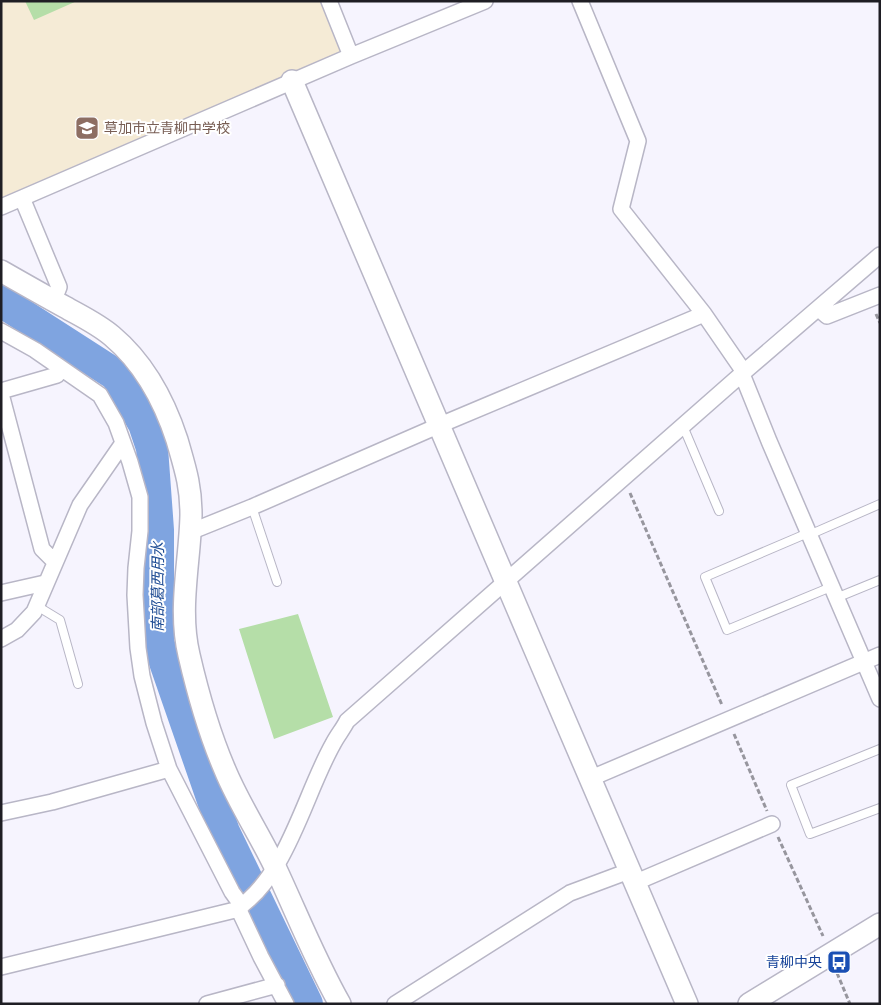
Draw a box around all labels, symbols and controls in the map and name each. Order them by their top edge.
school or university icon: 草加市立青柳中学校 [74,115,100,141]
place label: 草加市立青柳中学校 [104,119,230,136]
water label: 南部葛西用水 [148,540,166,632]
bus stop icon: 青柳中央 [826,949,852,975]
place label: 青柳中央 [766,953,822,970]

